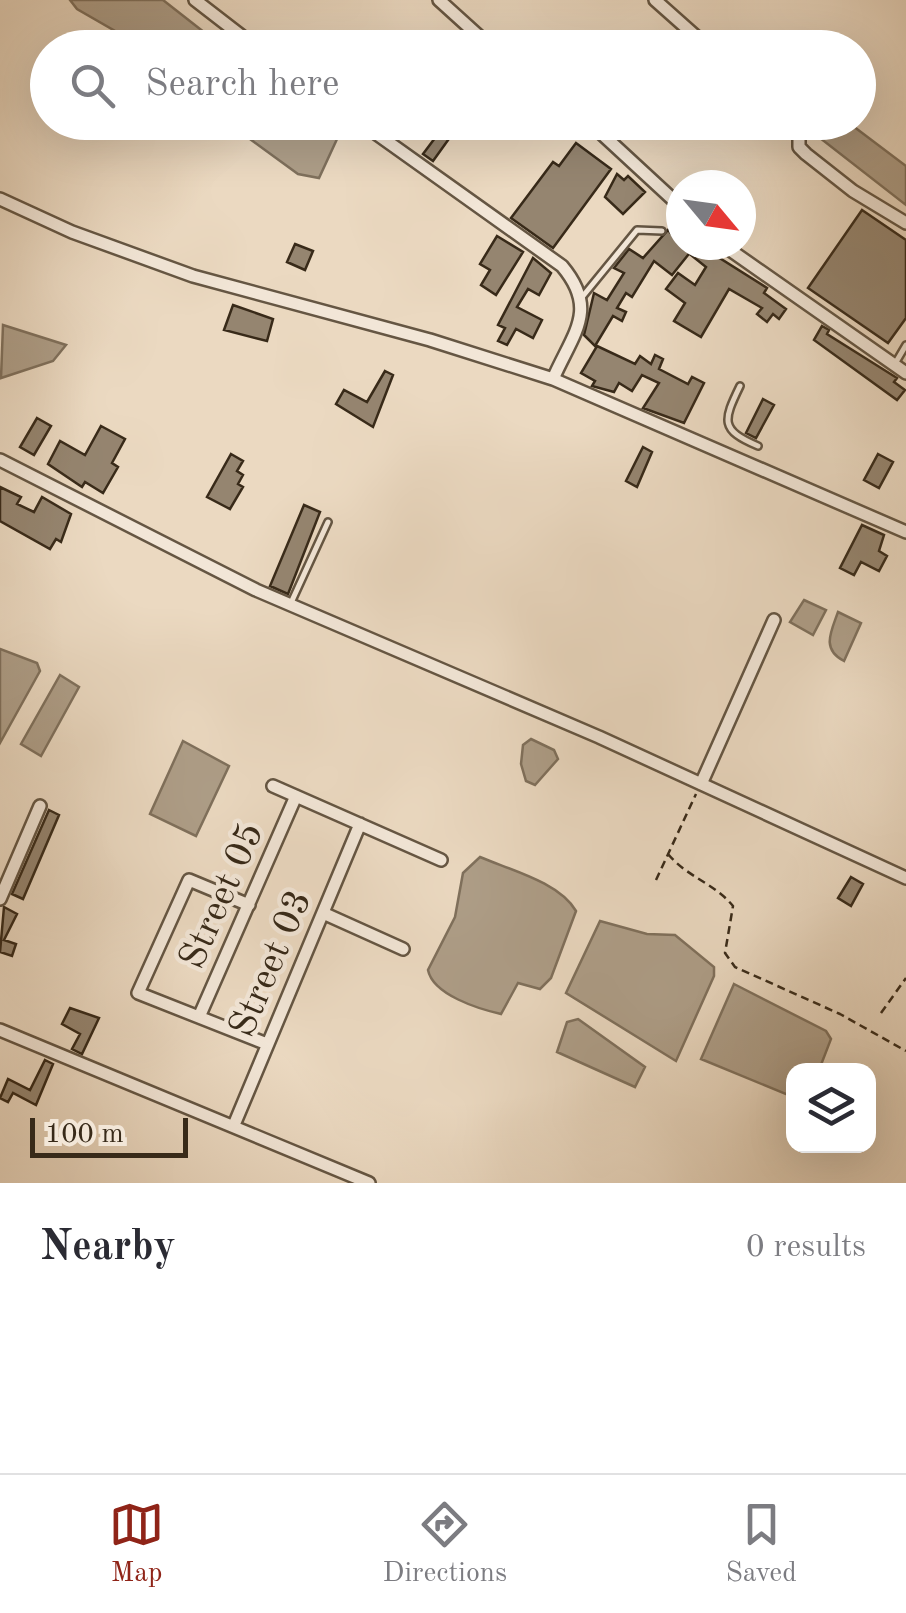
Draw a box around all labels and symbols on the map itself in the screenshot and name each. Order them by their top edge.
north arrow [666,170,756,260]
street label: Street 05 [174,817,272,975]
street label: Street 03 [224,885,320,1043]
scale bar [30,1113,188,1158]

